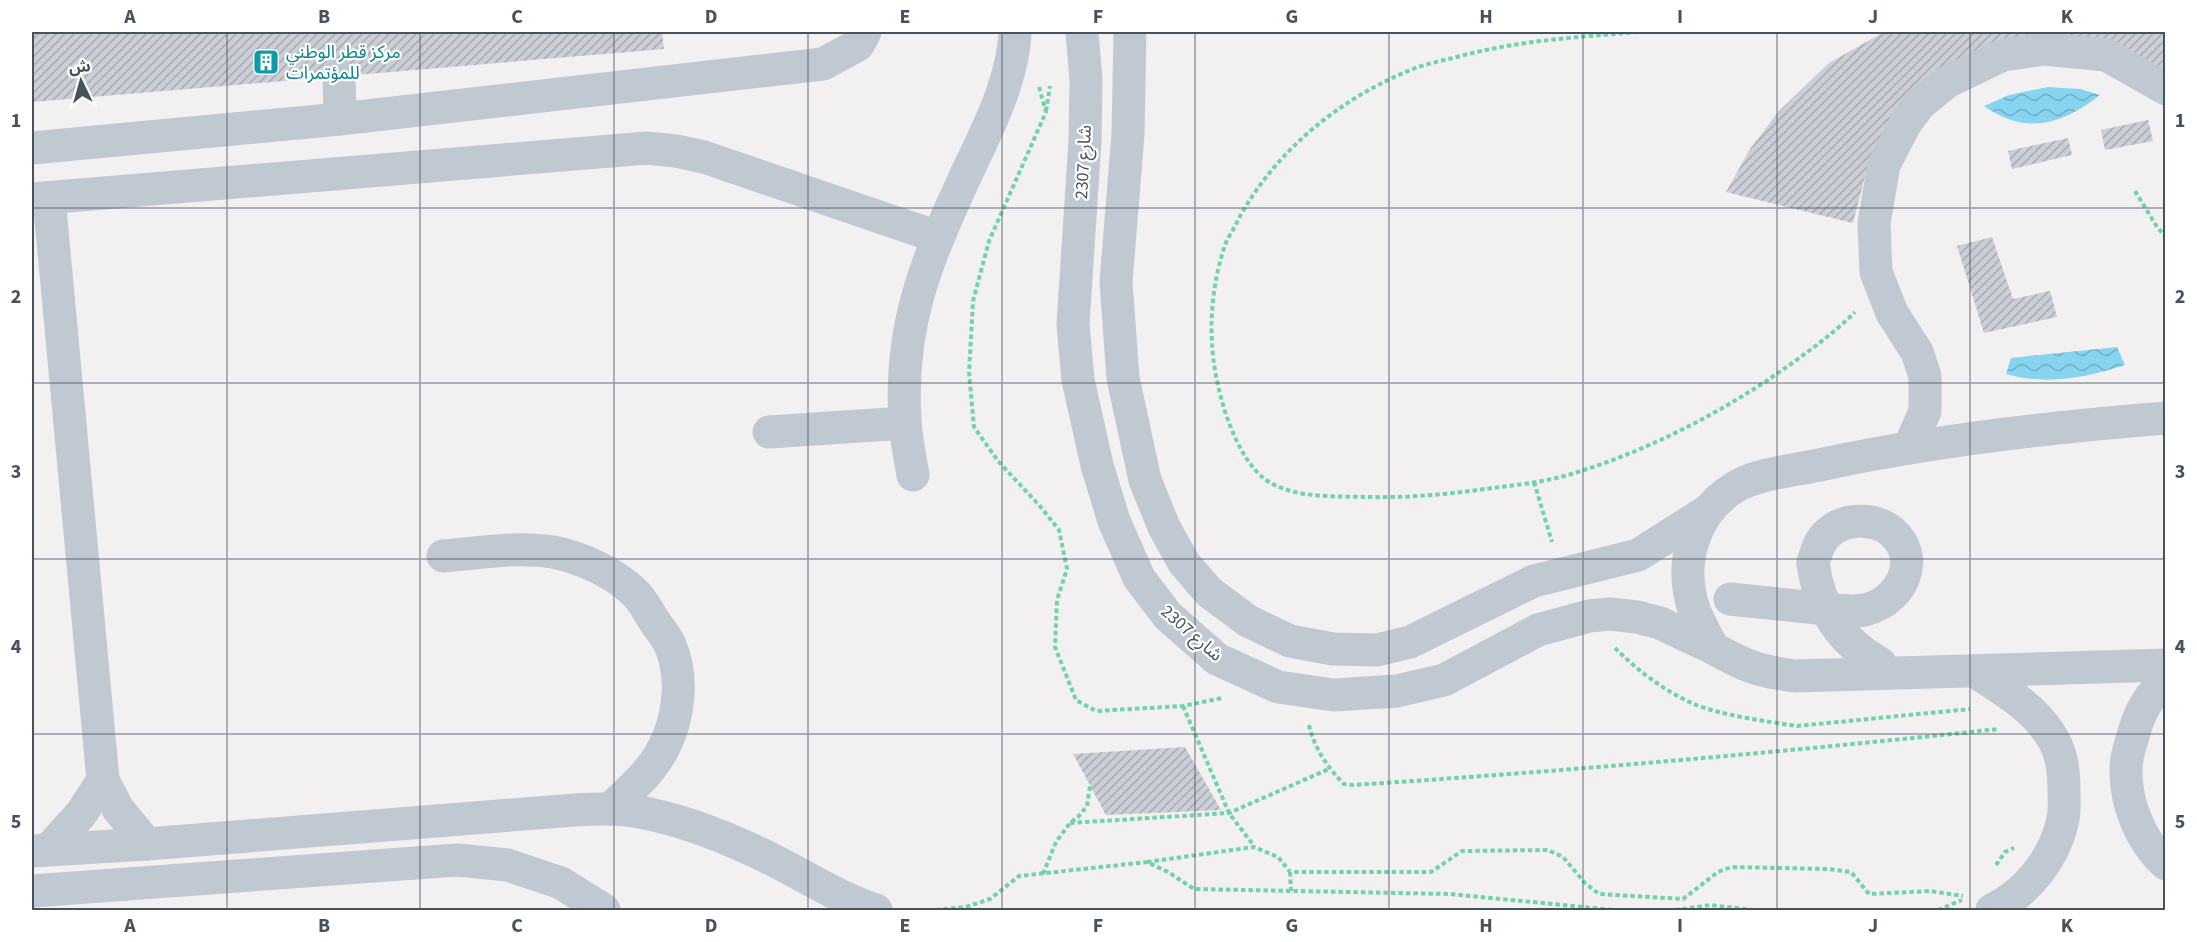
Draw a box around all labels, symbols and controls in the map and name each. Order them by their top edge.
text: A [123,3,136,31]
text: B [318,3,330,31]
text: C [511,3,523,31]
text: D [705,3,717,31]
text: E [900,3,910,31]
text: F [1093,3,1103,31]
text: G [1286,3,1298,31]
text: H [1479,3,1493,31]
text: I [1677,3,1683,31]
text: J [1868,3,1878,31]
text: K [2061,3,2074,31]
place label: مركز قطر الوطني للمؤتمرات [286,40,401,86]
building icon: مركز قطر الوطني للمؤتمرات [251,47,281,77]
north arrow [51,51,111,111]
text: ش [68,55,92,79]
text: 1 [11,107,21,135]
text: 1 [2175,107,2185,135]
street label: شارع 2307 [1069,124,1099,200]
text: 2 [11,283,21,311]
text: 2 [2175,283,2185,311]
text: 3 [11,458,21,486]
text: 3 [2175,458,2185,486]
street label: شارع 2307 [1155,600,1228,668]
text: 4 [11,633,22,661]
text: 4 [2175,633,2186,661]
text: 5 [11,808,21,836]
text: 5 [2175,808,2185,836]
text: A [123,912,136,940]
text: B [318,912,330,940]
text: C [511,912,523,940]
text: D [705,912,717,940]
text: E [900,912,910,940]
text: F [1093,912,1103,940]
text: G [1286,912,1298,940]
text: H [1479,912,1493,940]
text: I [1677,912,1683,940]
text: J [1868,912,1878,940]
text: K [2061,912,2074,940]

